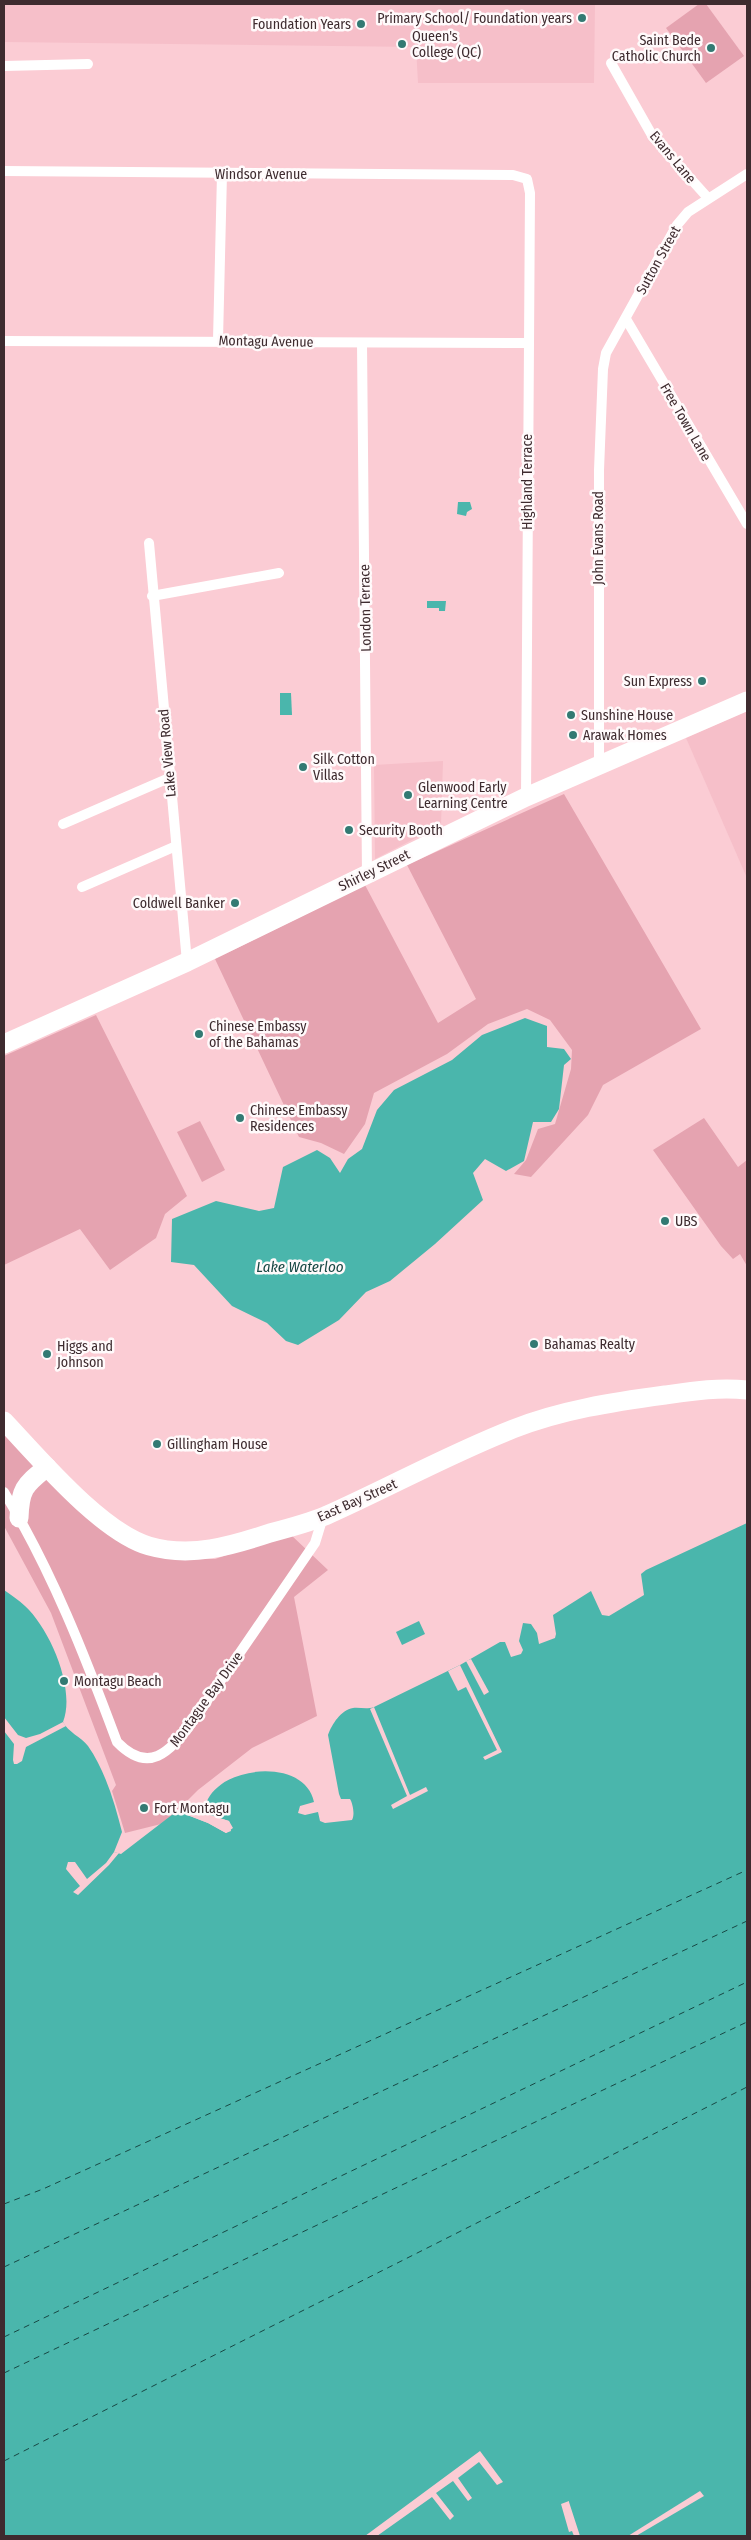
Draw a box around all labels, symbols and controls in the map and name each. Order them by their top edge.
place label: Primary School/ Foundation years [377,10,572,27]
marker: Primary School/ Foundation years [576,12,588,24]
place label: Foundation Years [252,16,351,33]
marker: Foundation Years [355,18,367,30]
place label: Queen's College (QC) [412,28,481,61]
place label: Saint Bede Catholic Church [612,32,701,65]
marker: Queen's College (QC) [396,38,408,50]
marker: Saint Bede Catholic Church [705,42,717,54]
street label: Evans Lane [646,128,699,187]
street label: Windsor Avenue [215,166,307,183]
street label: Sutton Street [633,223,684,297]
street label: Montagu Avenue [218,332,314,351]
street label: Free Town Lane [656,380,715,464]
street label: Highland Terrace [519,434,536,530]
street label: John Evans Road [590,491,607,585]
street label: London Terrace [356,564,375,652]
place label: Sun Express [624,673,692,690]
marker: Sun Express [696,675,708,687]
place label: Sunshine House [581,707,673,724]
street label: Lake View Road [155,708,180,798]
marker: Sunshine House [565,709,577,721]
place label: Arawak Homes [583,727,667,744]
marker: Arawak Homes [567,729,579,741]
place label: Silk Cotton Villas [313,751,375,784]
marker: Silk Cotton Villas [297,761,309,773]
place label: Glenwood Early Learning Centre [418,779,508,812]
marker: Glenwood Early Learning Centre [402,789,414,801]
place label: Security Booth [359,822,443,839]
marker: Security Booth [343,824,355,836]
street label: Shirley Street [336,846,413,895]
place label: Coldwell Banker [133,895,225,912]
marker: Coldwell Banker [229,897,241,909]
place label: Chinese Embassy of the Bahamas [209,1018,307,1051]
marker: Chinese Embassy of the Bahamas [193,1028,205,1040]
place label: Chinese Embassy Residences [250,1102,348,1135]
marker: Chinese Embassy Residences [234,1112,246,1124]
place label: UBS [675,1213,698,1230]
marker: UBS [659,1215,671,1227]
water label: Lake Waterloo [256,1258,344,1276]
place label: Bahamas Realty [544,1336,636,1353]
place label: Higgs and Johnson [57,1338,113,1371]
marker: Bahamas Realty [528,1338,540,1350]
marker: Higgs and Johnson [41,1348,53,1360]
place label: Gillingham House [167,1436,268,1453]
marker: Gillingham House [151,1438,163,1450]
street label: East Bay Street [315,1475,400,1526]
street label: Montague Bay Drive [166,1648,247,1750]
place label: Montagu Beach [74,1673,162,1690]
marker: Montagu Beach [58,1675,70,1687]
place label: Fort Montagu [154,1800,229,1817]
marker: Fort Montagu [138,1802,150,1814]

